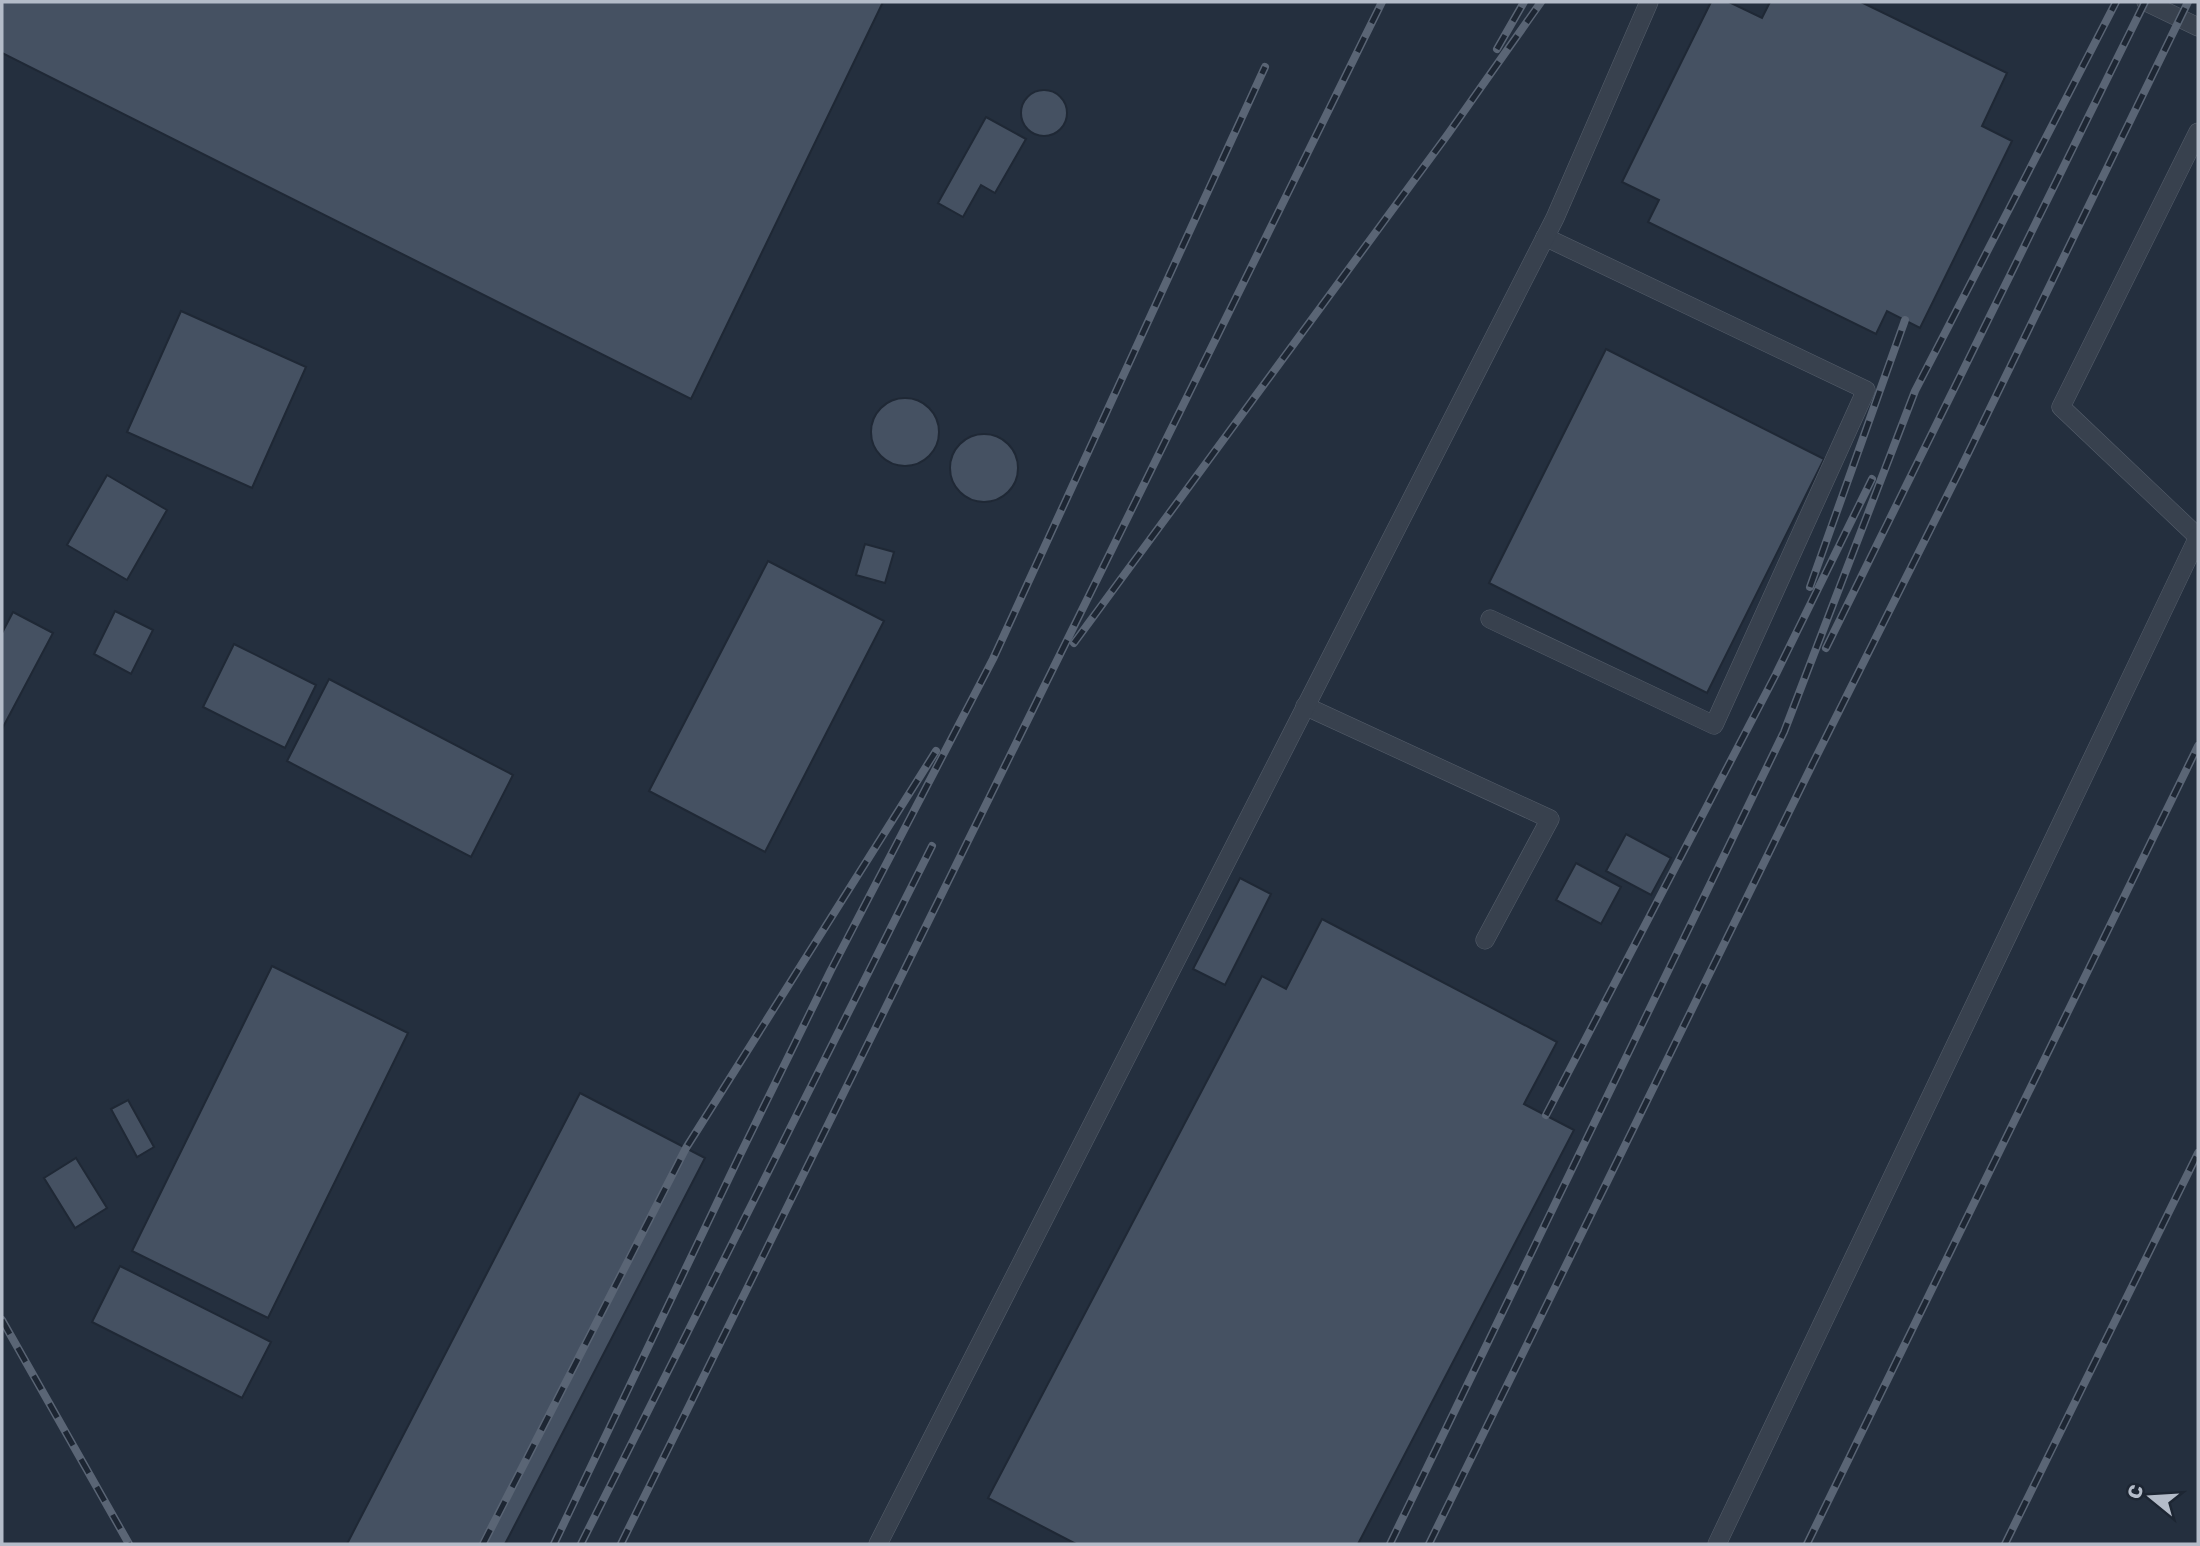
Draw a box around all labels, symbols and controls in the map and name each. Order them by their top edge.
north arrow [2116,1462,2186,1532]
text: С [2121,1482,2147,1502]

